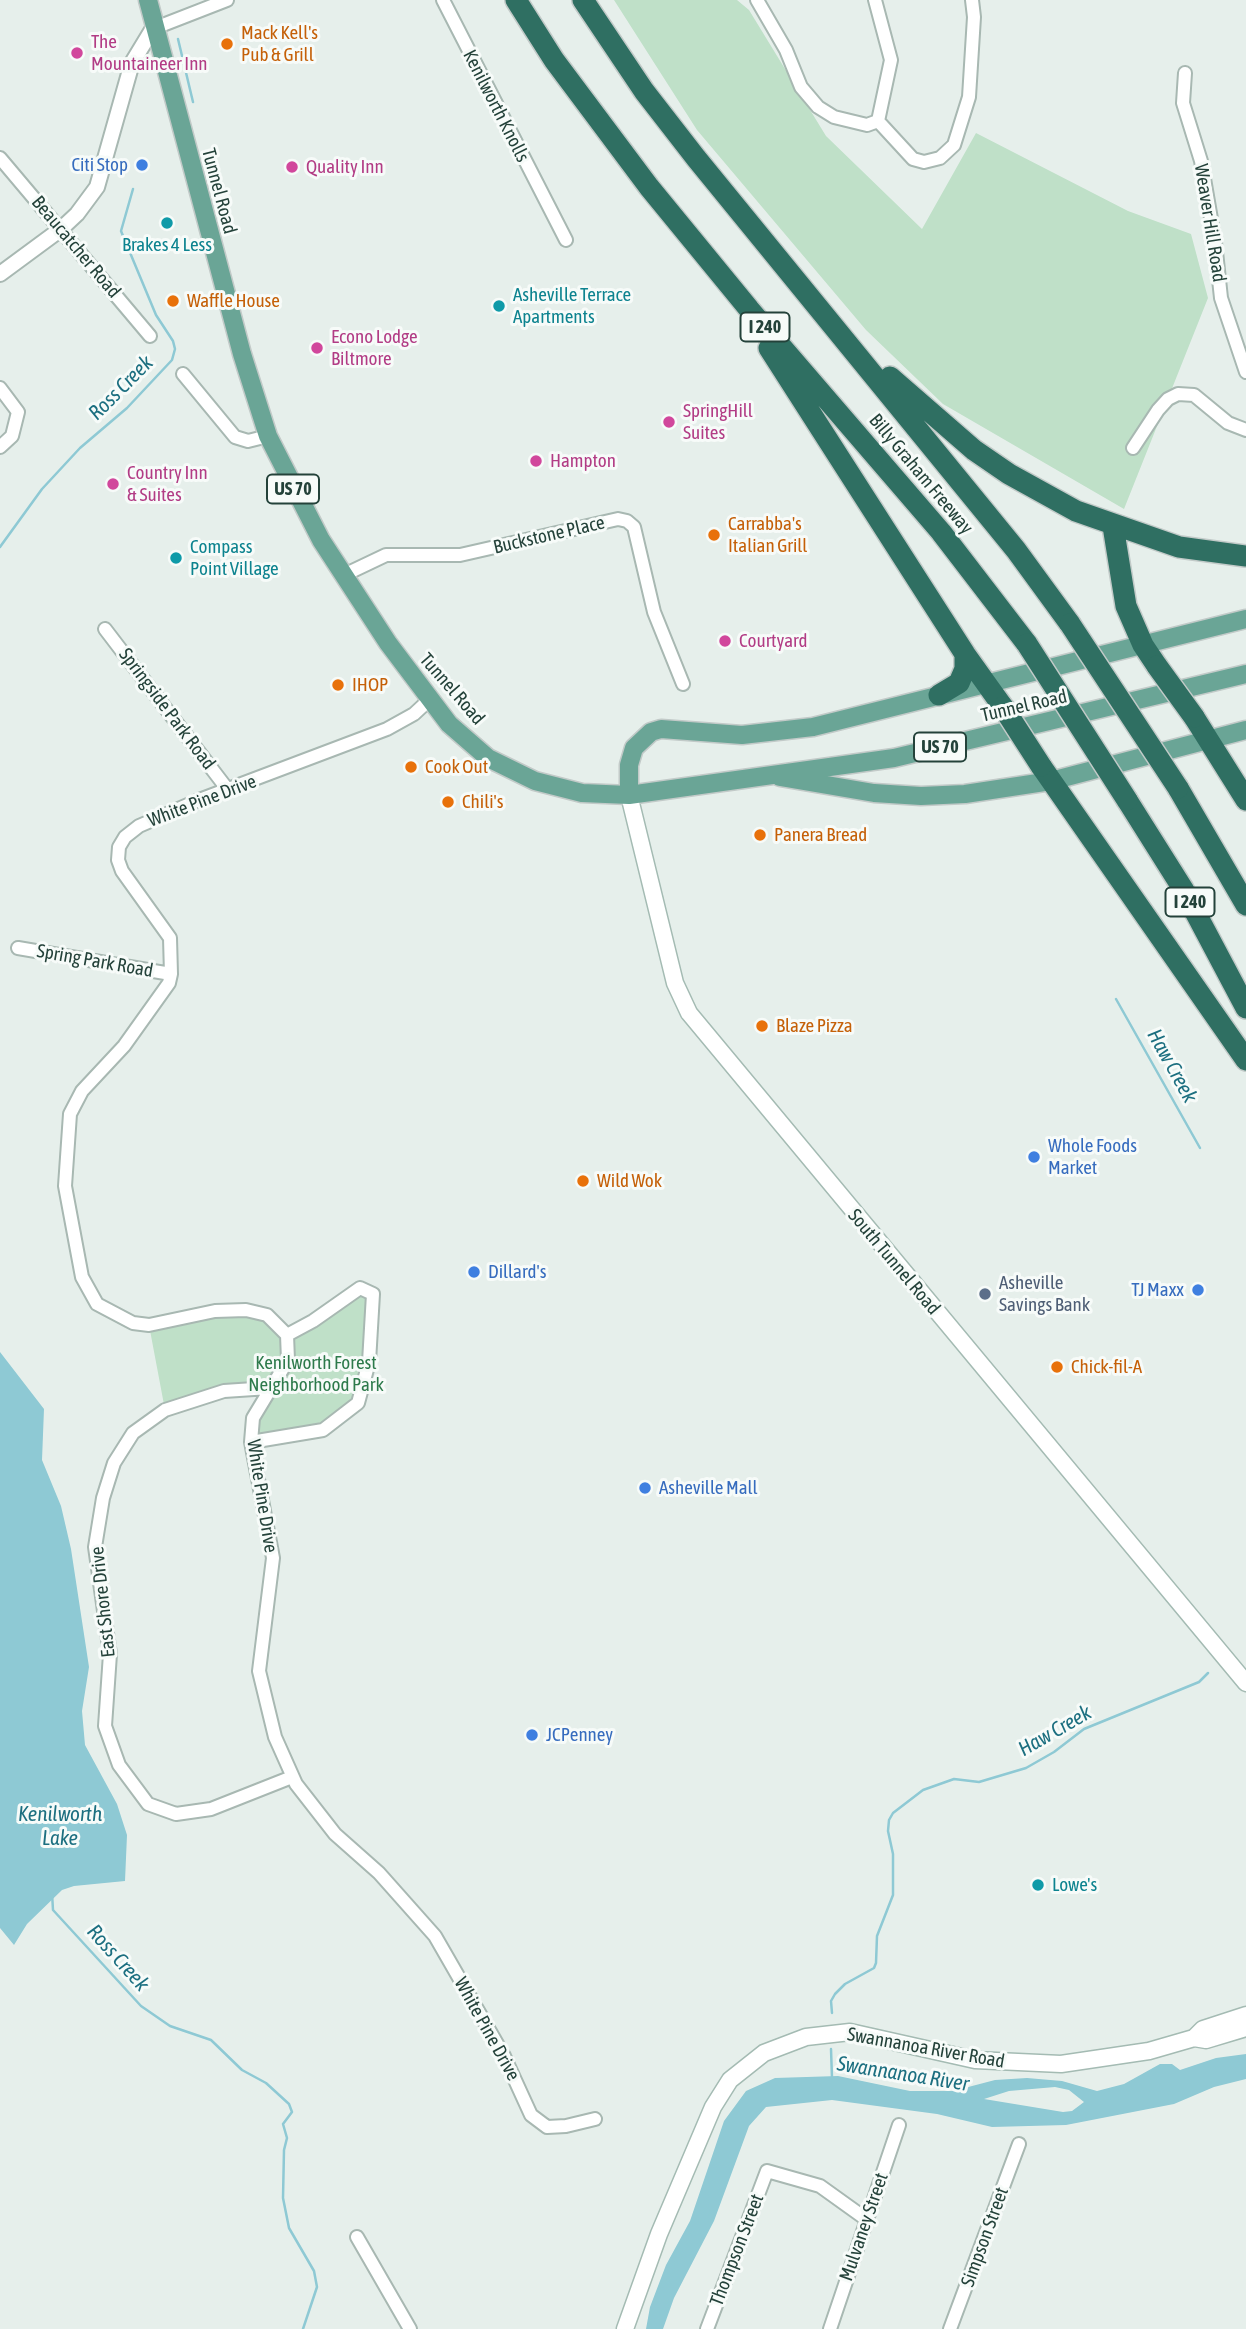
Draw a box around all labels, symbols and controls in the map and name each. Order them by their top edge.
place label: Mack Kell's Pub & Grill [241,22,318,66]
place label: The Mountaineer Inn [91,31,208,75]
marker: Mack Kell's Pub & Grill [219,36,235,52]
marker: The Mountaineer Inn [69,45,85,61]
street label: Kenilworth Knolls [458,46,534,166]
street label: Tunnel Road [197,146,241,236]
place label: Citi Stop [71,154,128,176]
place label: Quality Inn [306,156,384,178]
marker: Citi Stop [134,157,150,173]
marker: Quality Inn [284,159,300,175]
street label: Weaver Hill Road [1189,162,1231,284]
street label: Beaucatcher Road [27,191,125,303]
marker: Brakes 4 Less [159,215,175,231]
place label: Brakes 4 Less [122,234,212,256]
place label: Asheville Terrace Apartments [513,284,631,328]
place label: Waffle House [187,290,280,312]
marker: Waffle House [165,293,181,309]
marker: Asheville Terrace Apartments [491,298,507,314]
road number: I 240 [740,312,790,342]
place label: Econo Lodge Biltmore [331,326,418,370]
marker: Econo Lodge Biltmore [309,340,325,356]
water label: Ross Creek [83,350,159,426]
place label: SpringHill Suites [683,400,753,444]
street label: Billy Graham Freeway [864,409,978,539]
marker: SpringHill Suites [661,414,677,430]
place label: Hampton [550,450,616,472]
marker: Hampton [528,453,544,469]
place label: Country Inn & Suites [127,462,208,506]
road number: US 70 [267,475,319,504]
marker: Country Inn & Suites [105,476,121,492]
street label: Buckstone Place [491,511,607,559]
place label: Carrabba's Italian Grill [728,513,807,557]
marker: Carrabba's Italian Grill [706,527,722,543]
place label: Compass Point Village [190,536,279,580]
marker: Compass Point Village [168,550,184,566]
place label: Courtyard [739,630,808,652]
marker: Courtyard [717,633,733,649]
street label: Springside Park Road [114,644,220,774]
street label: Tunnel Road [415,648,489,730]
place label: IHOP [352,674,388,696]
marker: IHOP [330,677,346,693]
street label: Tunnel Road [979,685,1069,727]
road number: US 70 [914,732,966,762]
place label: Cook Out [425,756,488,778]
marker: Cook Out [403,759,419,775]
street label: White Pine Drive [144,770,260,832]
place label: Chili's [462,791,503,813]
marker: Chili's [440,794,456,810]
place label: Panera Bread [774,824,867,846]
marker: Panera Bread [752,827,768,843]
road number: I 240 [1166,888,1214,917]
street label: Spring Park Road [35,940,155,982]
place label: Blaze Pizza [776,1015,853,1037]
marker: Blaze Pizza [754,1018,770,1034]
water label: Haw Creek [1142,1025,1202,1107]
place label: Whole Foods Market [1048,1135,1137,1179]
marker: Whole Foods Market [1026,1149,1042,1165]
place label: Wild Wok [597,1170,662,1192]
marker: Wild Wok [575,1173,591,1189]
street label: South Tunnel Road [843,1205,945,1319]
place label: Dillard's [488,1261,546,1283]
marker: Dillard's [466,1264,482,1280]
place label: Asheville Savings Bank [999,1272,1090,1316]
place label: TJ Maxx [1131,1279,1184,1301]
marker: TJ Maxx [1190,1282,1206,1298]
marker: Asheville Savings Bank [977,1286,993,1302]
park label: Kenilworth Forest Neighborhood Park [248,1352,384,1396]
place label: Chick-fil-A [1071,1356,1142,1378]
marker: Chick-fil-A [1049,1359,1065,1375]
street label: White Pine Drive [242,1438,282,1554]
place label: Asheville Mall [659,1477,758,1499]
marker: Asheville Mall [637,1480,653,1496]
street label: East Shore Drive [86,1545,120,1659]
water label: Haw Creek [1014,1700,1096,1762]
place label: JCPenney [546,1724,613,1746]
marker: JCPenney [524,1727,540,1743]
water label: Kenilworth Lake [18,1801,102,1851]
place label: Lowe's [1052,1874,1097,1896]
marker: Lowe's [1030,1877,1046,1893]
water label: Ross Creek [82,1919,154,1997]
street label: White Pine Drive [449,1973,525,2085]
street label: Swannanoa River Road [846,2023,1006,2073]
water label: Swannanoa River [835,2051,971,2097]
street label: Mulvaney Street [835,2170,893,2284]
street label: Simpson Street [956,2184,1014,2290]
street label: Thompson Street [705,2191,769,2309]

